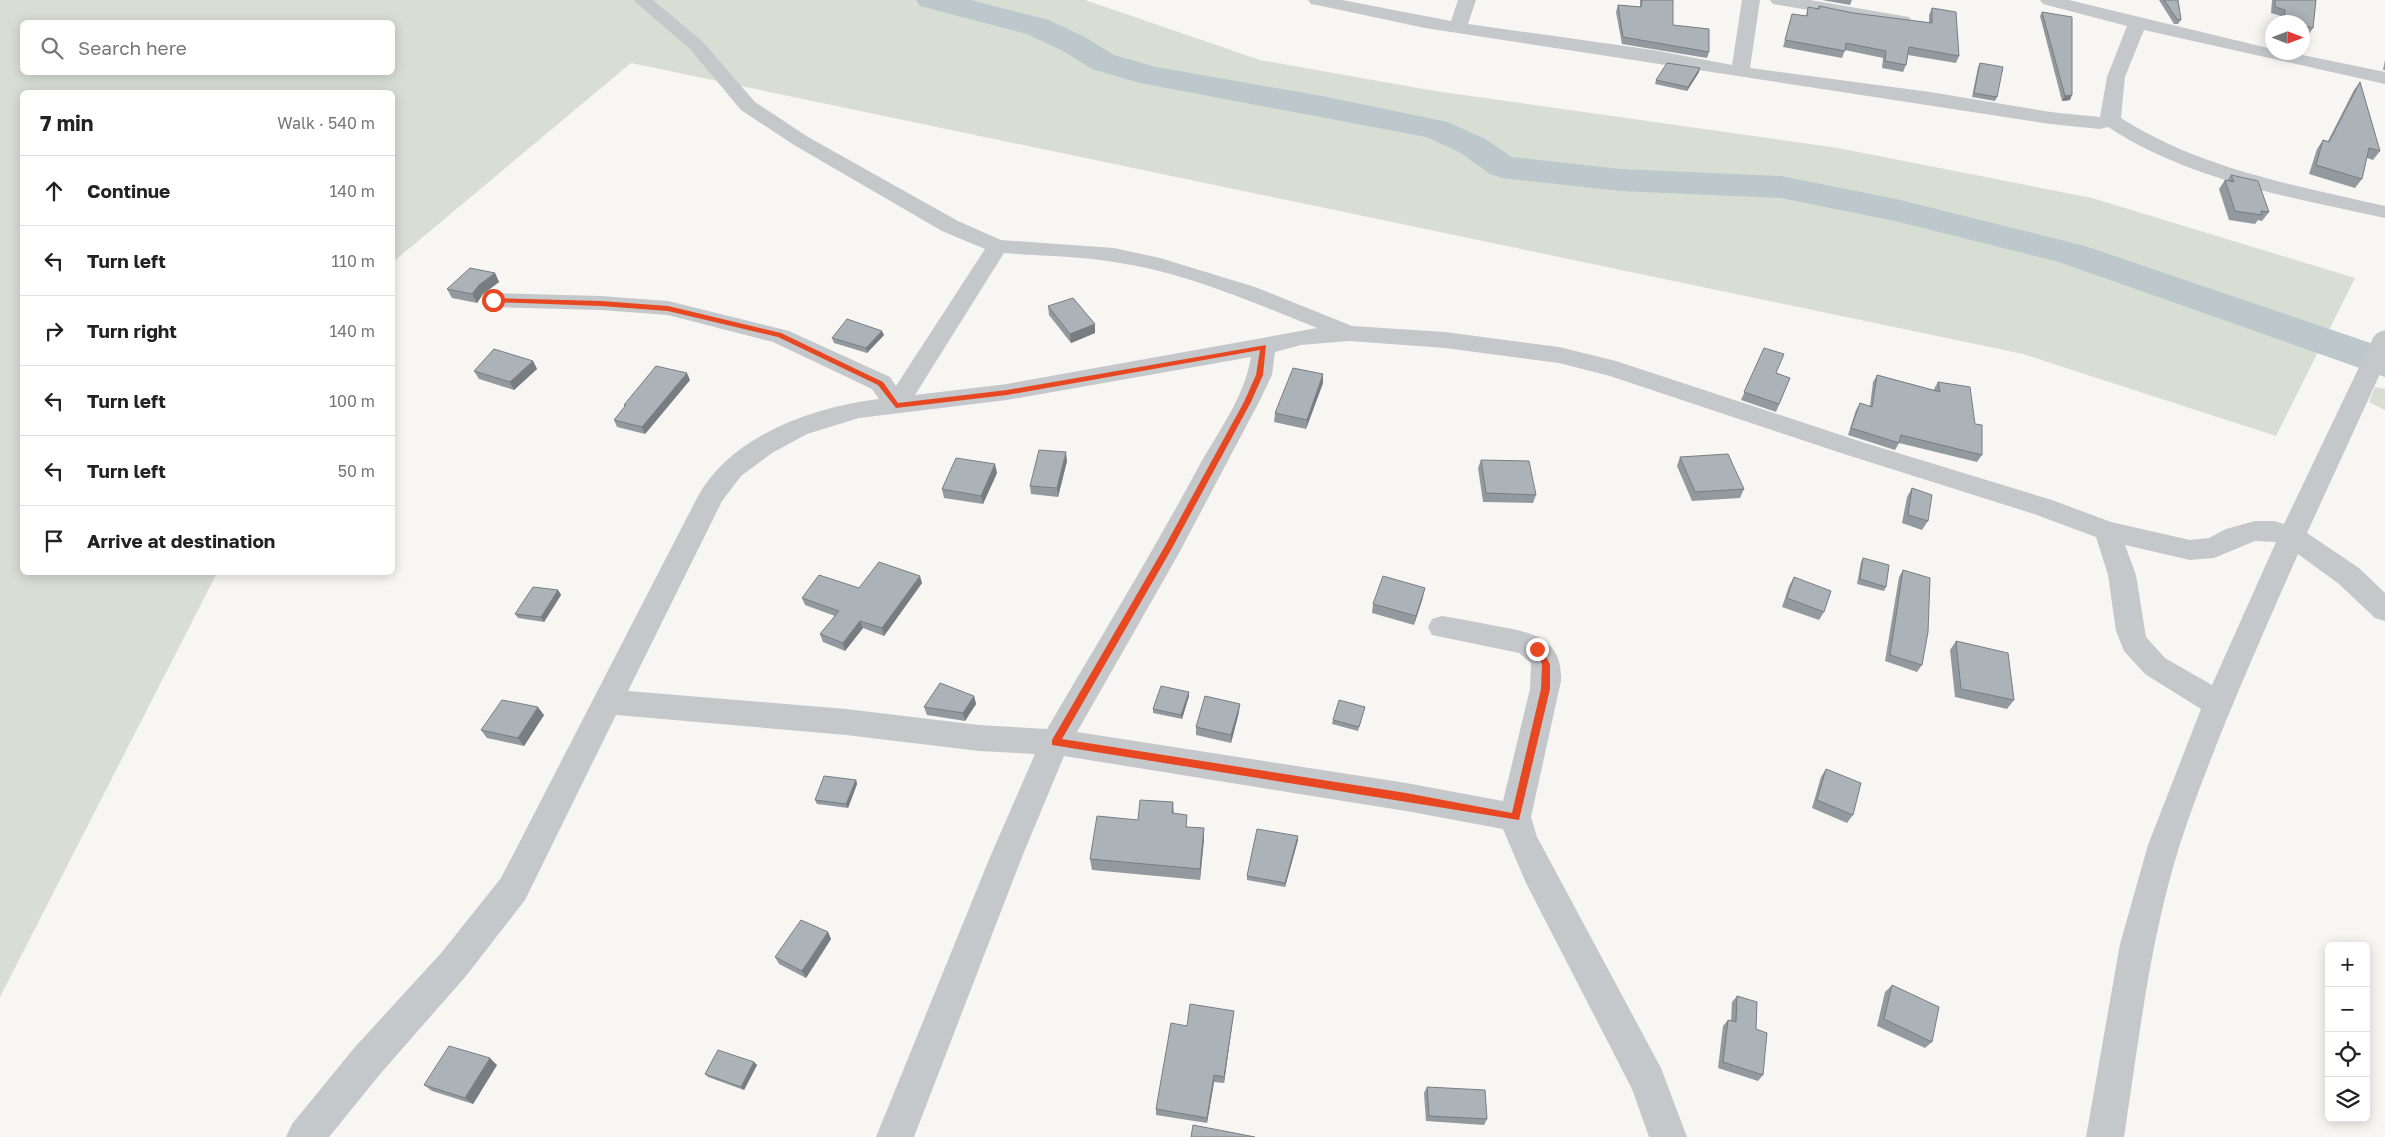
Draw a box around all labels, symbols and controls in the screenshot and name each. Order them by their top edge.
north arrow [2265,15,2310,60]
search box [20,20,395,75]
icon: search [38,34,66,62]
text: Search here [78,36,187,59]
text: 7 min [40,110,94,136]
text: Walk · 540 m [277,113,375,133]
icon: ahead [40,177,68,205]
text: Continue [87,179,170,202]
text: 140 m [329,181,375,201]
icon: left [40,247,68,275]
text: Turn left [87,249,166,272]
text: 110 m [331,251,375,271]
route start [482,289,505,312]
icon: right [40,317,68,345]
text: Turn right [87,319,177,342]
text: 140 m [329,321,375,341]
icon: left [40,387,68,415]
text: Turn left [87,389,166,412]
text: 100 m [329,391,375,411]
icon: left [40,457,68,485]
text: Turn left [87,459,166,482]
text: 50 m [338,461,375,481]
icon: arrive [40,527,68,555]
text: Arrive at destination [87,529,275,552]
route end [1526,638,1549,661]
map controls [2325,942,2370,1122]
button: + [2325,942,2370,987]
button: − [2325,987,2370,1032]
button: locate [2325,1032,2370,1077]
button: layers [2325,1077,2370,1122]

